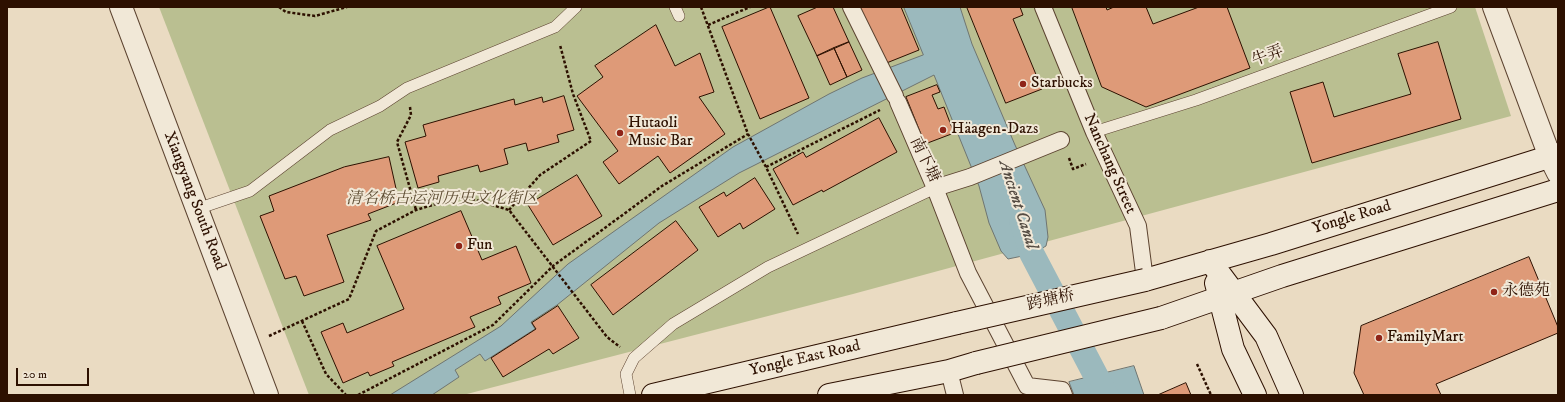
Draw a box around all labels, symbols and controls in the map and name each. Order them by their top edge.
street label: 牛弄 [1250,43,1286,71]
place label: Starbucks [1031,74,1093,94]
marker: Starbucks [1018,79,1028,89]
street label: Nanchang Street [1078,111,1140,217]
place label: Hutaoli Music Bar [628,114,693,152]
place label: Häagen-Dazs [951,120,1038,140]
marker: Häagen-Dazs [938,125,948,135]
marker: Hutaoli Music Bar [615,128,625,138]
street label: Xiangyang South Road [159,129,229,273]
street label: 南下塘 [905,134,943,186]
water label: Ancient Canal [993,158,1041,252]
park label: 清名桥古运河历史文化街区 [346,190,538,210]
street label: Yongle Road [1310,197,1394,239]
place label: Fun [467,236,492,256]
marker: Fun [454,241,464,251]
place label: 永德苑 [1502,282,1550,302]
street label: 跨塘桥 [1025,286,1077,316]
marker: 永德苑 [1489,287,1499,297]
place label: FamilyMart [1387,328,1464,348]
marker: FamilyMart [1374,333,1384,343]
street label: Yongle East Road [748,337,862,381]
scale bar [18,360,91,386]
text: 20 m [23,367,47,382]

